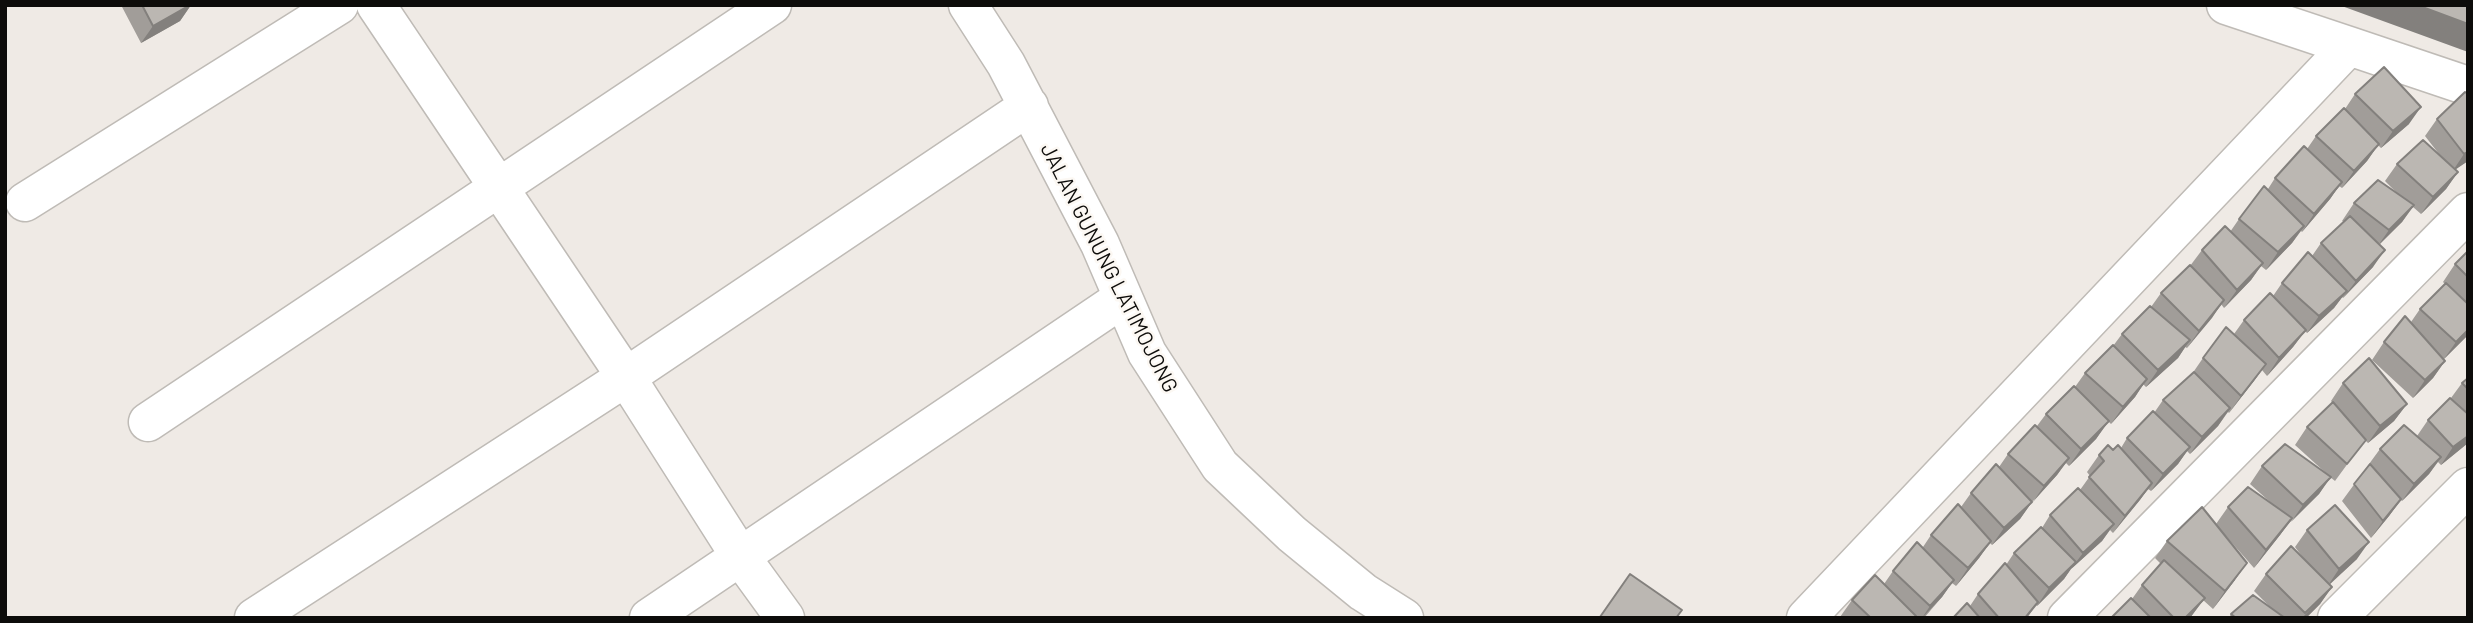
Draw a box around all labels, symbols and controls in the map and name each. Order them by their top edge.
street label: JALAN GUNUNG LATIMOJONG [1035,139,1183,397]

